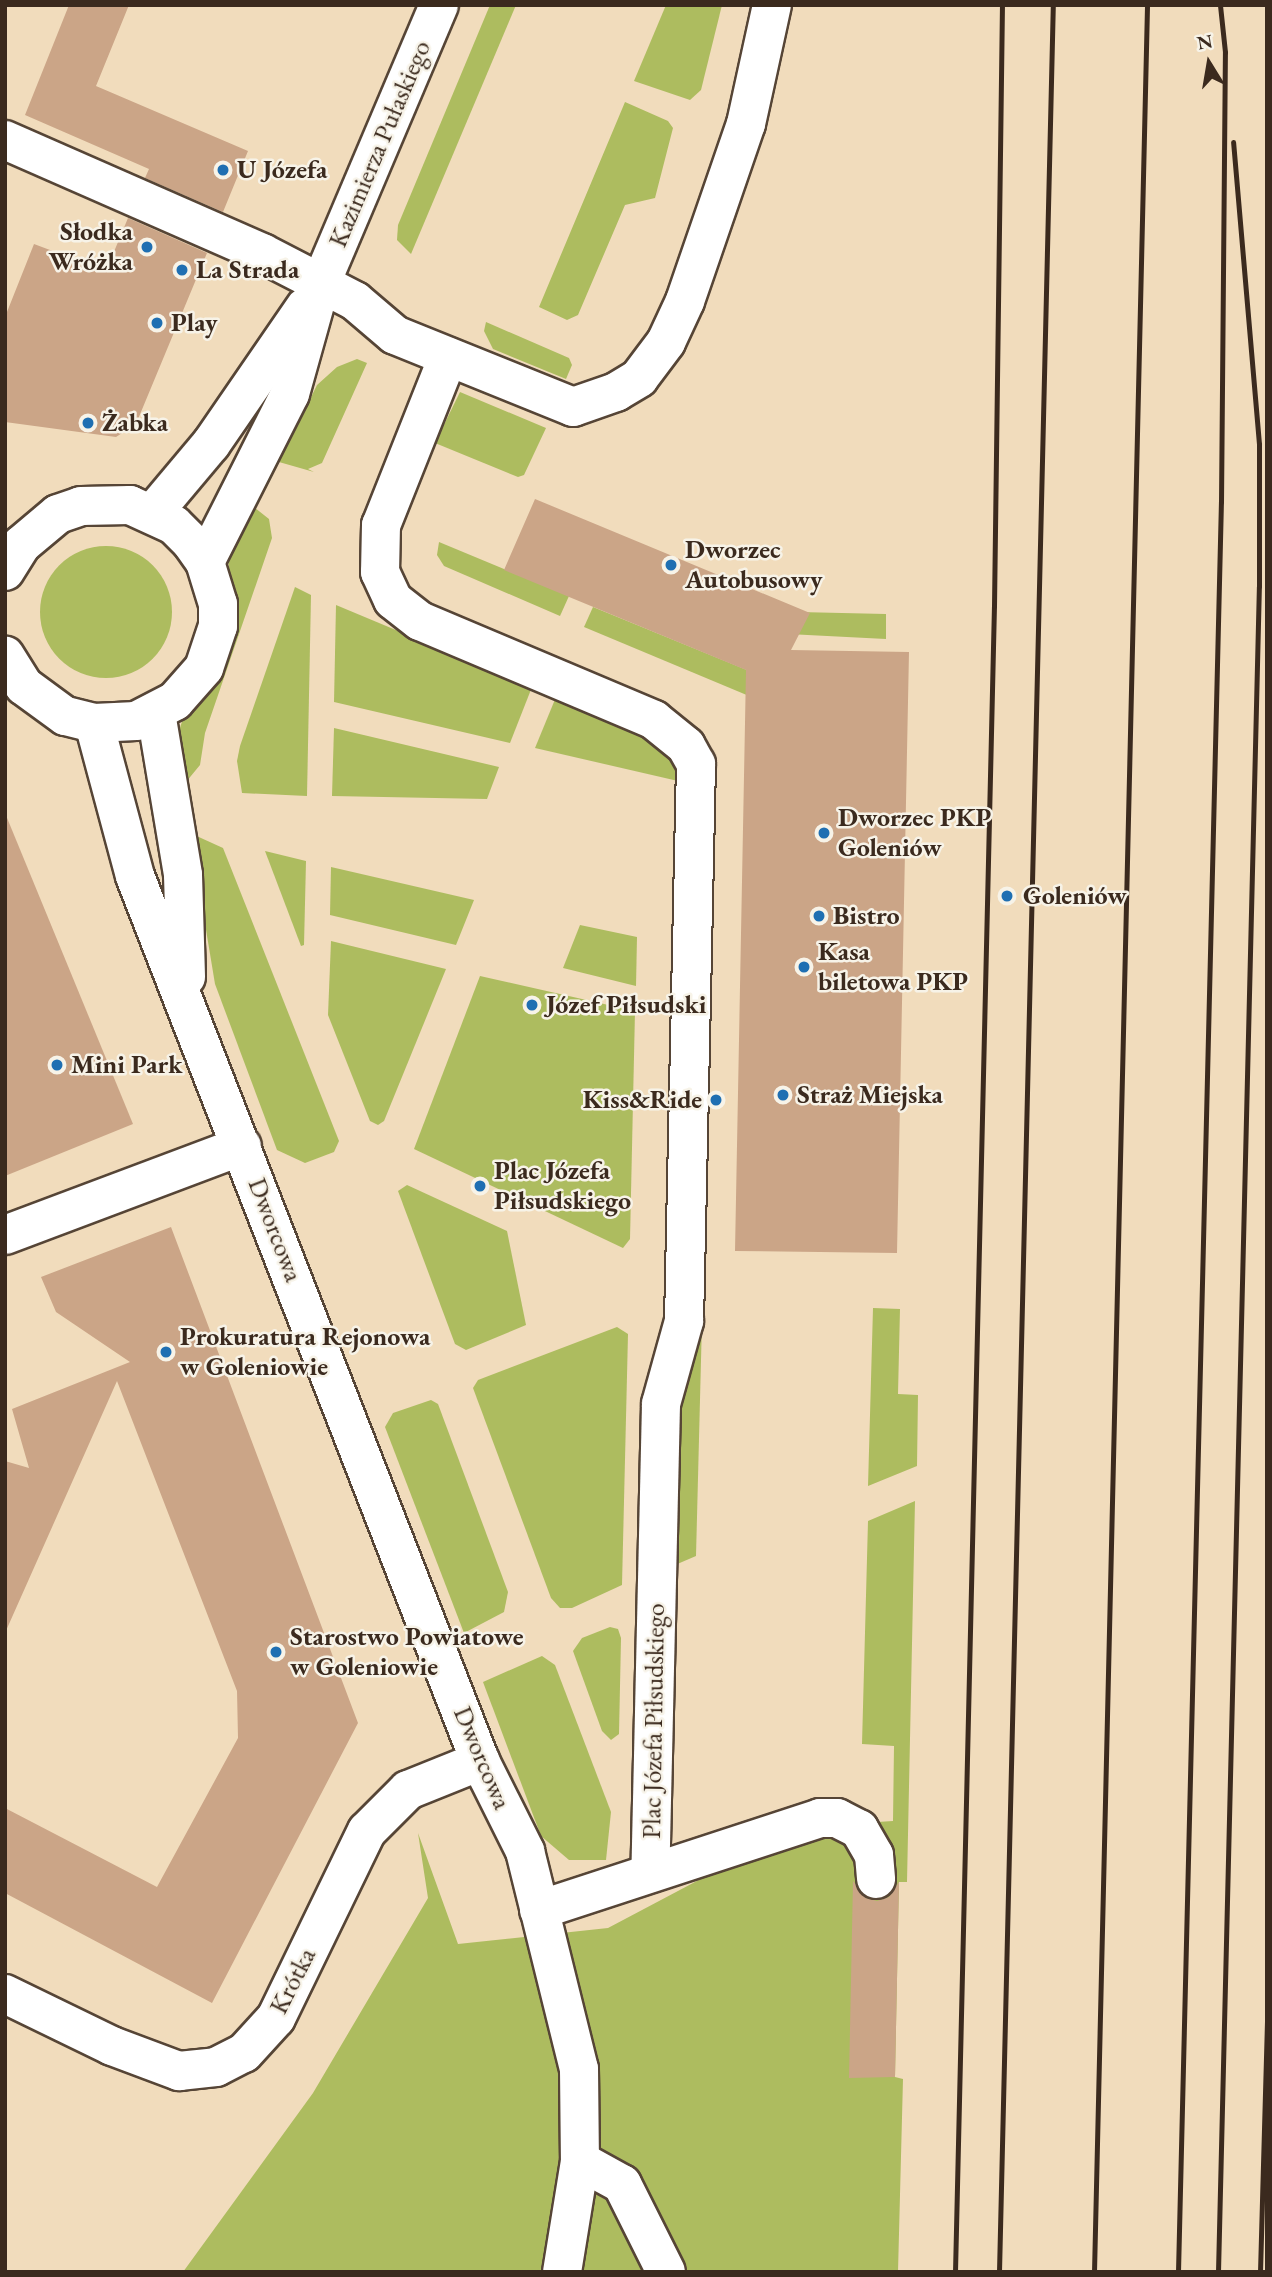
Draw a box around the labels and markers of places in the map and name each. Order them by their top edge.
place label: U Józefa [237,154,327,186]
marker: U Józefa [215,162,231,178]
place label: Słodka Wróżka [48,216,133,278]
marker: Słodka Wróżka [139,239,155,255]
place label: La Strada [196,254,299,286]
marker: La Strada [174,262,190,278]
place label: Play [171,307,217,339]
marker: Play [149,315,165,331]
place label: Żabka [102,407,168,439]
marker: Żabka [80,415,96,431]
place label: Dworzec Autobusowy [685,534,822,596]
marker: Dworzec Autobusowy [663,557,679,573]
place label: Dworzec PKP Goleniów [838,802,991,864]
marker: Dworzec PKP Goleniów [816,825,832,841]
place label: Goleniów [1023,880,1127,912]
marker: Goleniów [997,886,1017,906]
place label: Bistro [833,900,900,932]
marker: Bistro [811,908,827,924]
place label: Kasa biletowa PKP [818,936,968,998]
marker: Kasa biletowa PKP [796,959,812,975]
place label: Józef Piłsudski [546,989,706,1021]
marker: Józef Piłsudski [524,997,540,1013]
place label: Mini Park [71,1049,183,1081]
marker: Mini Park [49,1057,65,1073]
place label: Straż Miejska [797,1079,943,1111]
place label: Kiss&Ride [583,1084,702,1116]
marker: Straż Miejska [775,1087,791,1103]
marker: Kiss&Ride [708,1092,724,1108]
place label: Plac Józefa Piłsudskiego [494,1155,631,1216]
marker: Plac Józefa Piłsudskiego [472,1178,488,1194]
place label: Prokuratura Rejonowa w Goleniowie [180,1321,430,1382]
marker: Prokuratura Rejonowa w Goleniowie [158,1344,174,1360]
place label: Starostwo Powiatowe w Goleniowie [290,1621,524,1682]
marker: Starostwo Powiatowe w Goleniowie [268,1644,284,1660]

